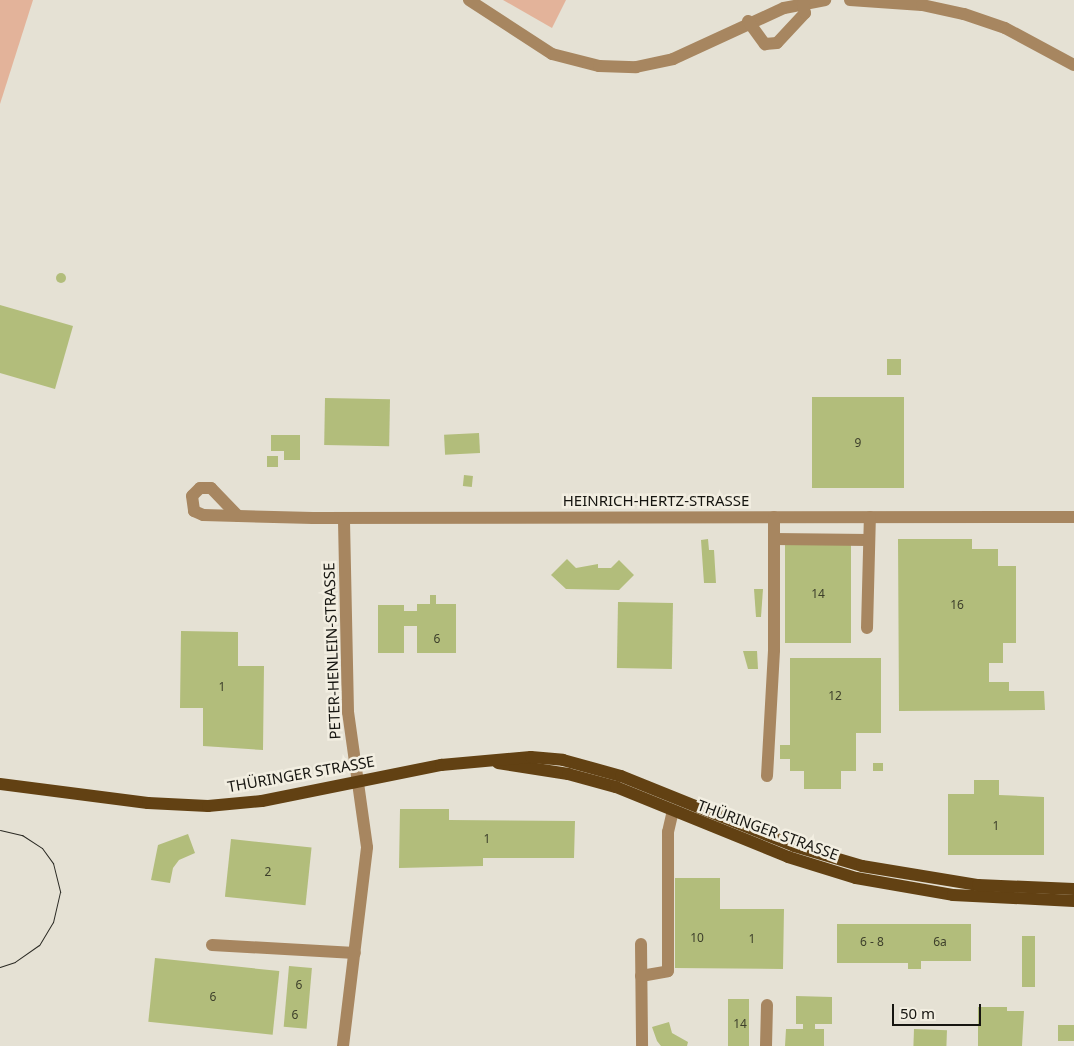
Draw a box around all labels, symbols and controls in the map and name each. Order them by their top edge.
house number: 9 [855,436,861,450]
street label: HEINRICH-HERTZ-STRASSE [563,492,749,510]
street label: PETER-HENLEIN-STRASSE [320,562,344,740]
house number: 14 [811,587,825,601]
house number: 16 [950,598,964,612]
house number: 6 [434,632,440,646]
house number: 1 [219,680,225,694]
house number: 12 [828,689,842,703]
street label: THÜRINGER STRASSE [226,752,376,796]
street label: THÜRINGER STRASSE [695,796,841,864]
house number: 1 [993,819,999,833]
house number: 1 [484,832,490,846]
house number: 2 [265,865,271,879]
house number: 10 [690,931,704,945]
house number: 1 [749,932,755,946]
house number: 6 - 8 [860,935,884,949]
house number: 6a [933,935,947,949]
house number: 6 [296,978,302,992]
house number: 6 [210,990,216,1004]
scale bar [894,994,983,1026]
text: 50 m [900,1003,935,1023]
house number: 6 [292,1008,298,1022]
house number: 14 [733,1017,747,1031]

